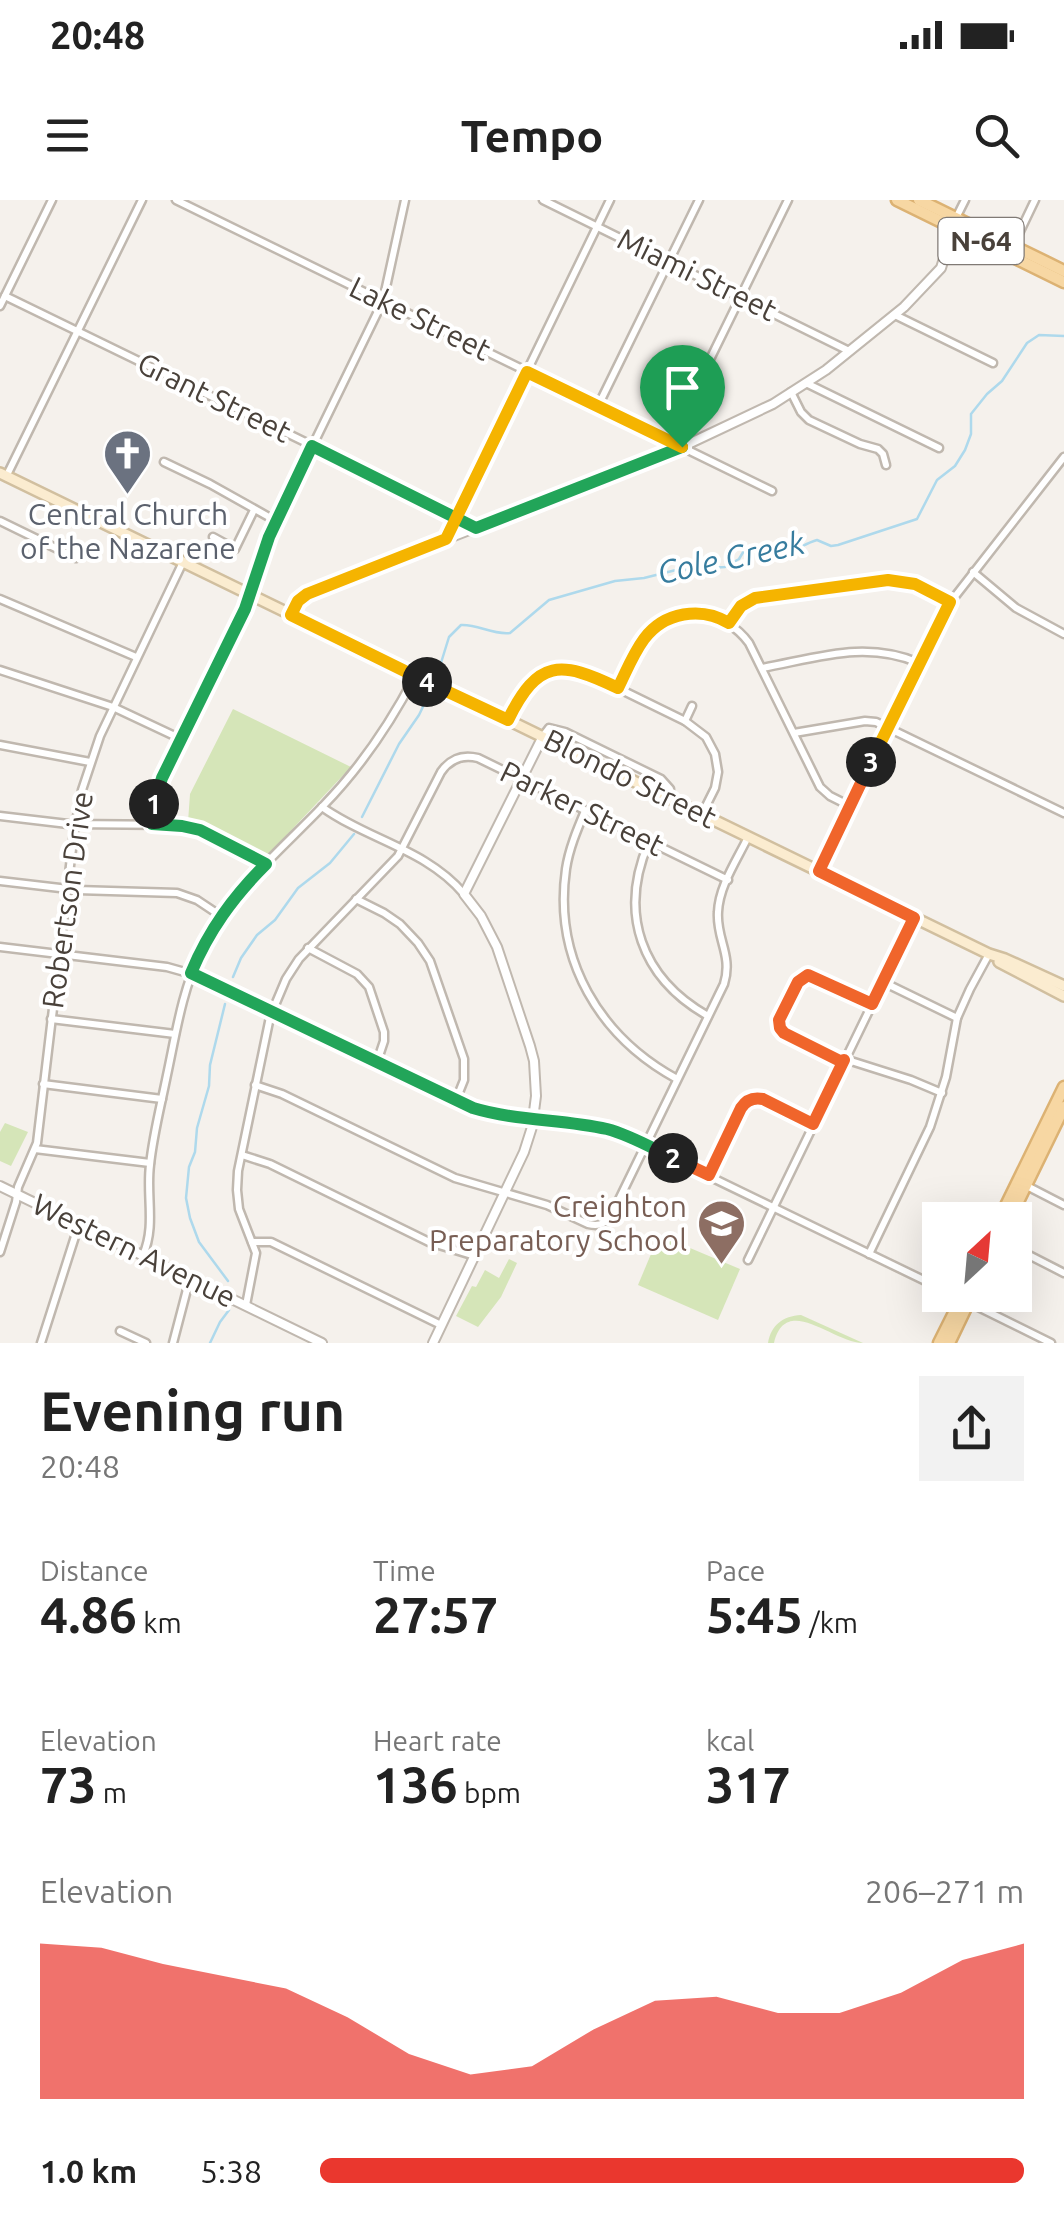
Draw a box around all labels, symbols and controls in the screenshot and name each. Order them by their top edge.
text: 20:48 [50,14,145,56]
icon: menu [40,108,95,163]
icon: search [969,108,1024,163]
text: Tempo [461,110,603,161]
road number: N-64 [938,218,1024,264]
street label: Miami Street [612,221,783,327]
street label: Lake Street [344,269,497,367]
street label: Grant Street [132,345,297,449]
pin [640,345,725,448]
icon: arrive [655,360,710,415]
church icon: Central Church of the Nazarene [102,428,154,496]
place label: Central Church of the Nazarene [20,497,236,565]
water label: Cole Creek [654,524,808,590]
pin: 4 [402,657,452,707]
text: 4 [419,666,435,697]
street label: Blondo Street [539,722,722,835]
pin: 3 [846,737,896,787]
text: 3 [863,746,879,777]
street label: Parker Street [495,754,670,862]
pin: 1 [129,779,179,829]
text: 1 [146,788,162,819]
street label: Robertson Drive [35,789,99,1011]
pin: 2 [648,1133,698,1183]
text: 2 [665,1142,681,1173]
street label: Western Avenue [27,1186,241,1314]
place label: Creighton Preparatory School [429,1189,687,1257]
school or university icon: Creighton Preparatory School [696,1198,748,1266]
north arrow [922,1202,1032,1312]
map controls [922,1202,1032,1312]
button: share [919,1376,1024,1481]
text: Evening run [40,1380,345,1441]
text: 20:48 [40,1448,120,1484]
text: Distance [40,1555,148,1586]
text: Time [373,1555,436,1586]
text: Pace [706,1555,765,1586]
text: 4.86 [40,1586,137,1642]
text: 27:57 [373,1586,498,1642]
text: 5:45 [706,1586,803,1642]
text: km [137,1607,182,1638]
text: /km [803,1607,858,1638]
text: Elevation [40,1725,157,1756]
text: Heart rate [373,1725,502,1756]
text: kcal [706,1725,754,1756]
text: 73 [40,1756,96,1812]
text: 136 [373,1756,458,1812]
text: 317 [706,1756,791,1812]
text: m [96,1777,127,1808]
text: bpm [458,1777,521,1808]
text: Elevation [40,1873,173,1909]
text: 206–271 m [865,1873,1024,1909]
text: 1.0 km [40,2153,137,2189]
text: 5:38 [200,2153,262,2189]

